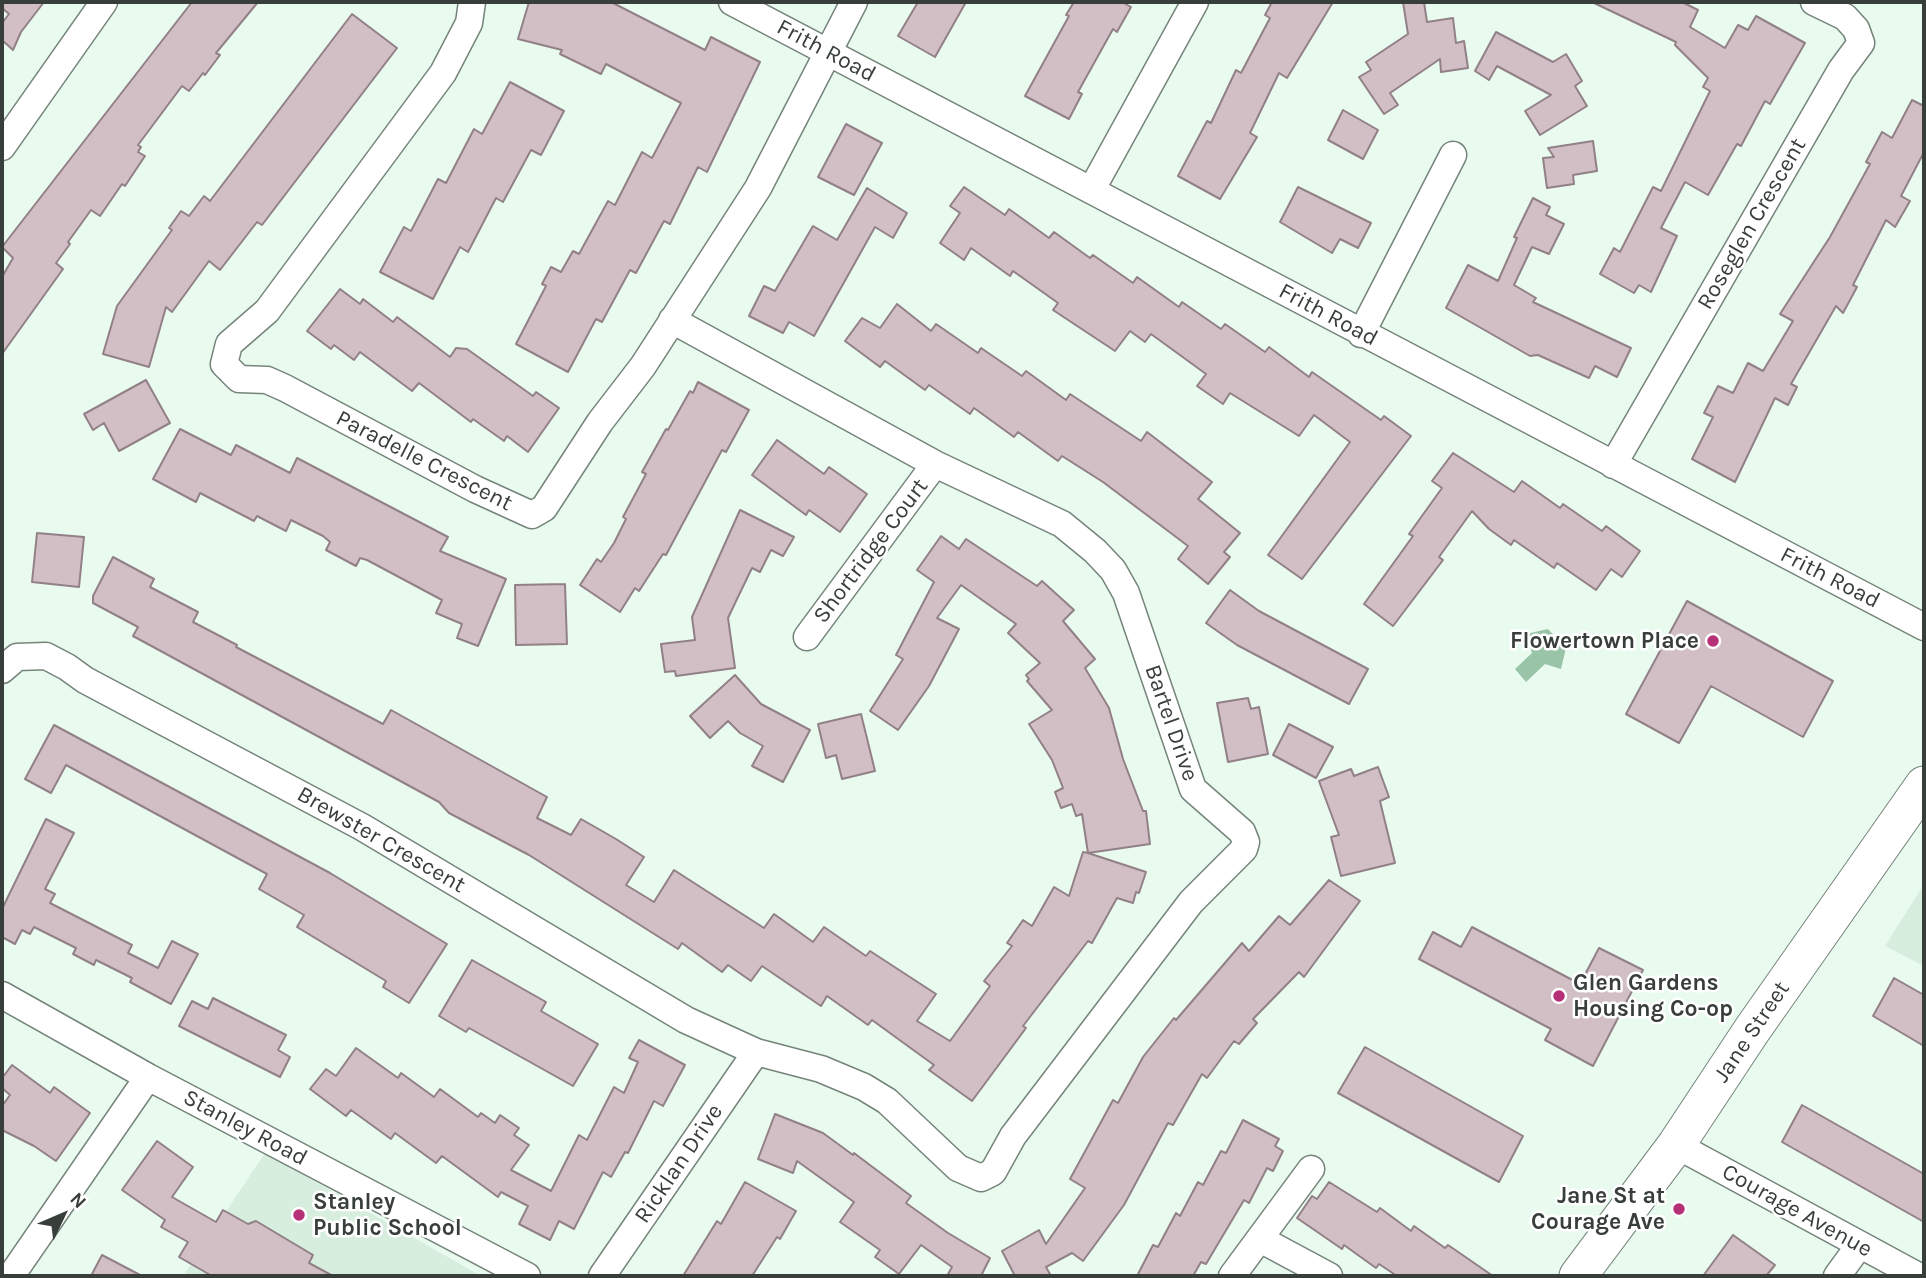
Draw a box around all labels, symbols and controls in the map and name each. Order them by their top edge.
street label: Frith Road [772,13,880,89]
street label: Roseglen Crescent [1692,133,1812,315]
street label: Frith Road [1274,277,1382,353]
street label: Paradelle Crescent [331,405,517,517]
street label: Shortridge Court [808,473,934,629]
street label: Frith Road [1776,541,1884,615]
place label: Flowertown Place [1510,627,1699,655]
marker: Flowertown Place [1705,633,1721,649]
street label: Bartel Drive [1138,661,1204,785]
street label: Brewster Crescent [292,781,470,899]
place label: Glen Gardens Housing Co-op [1573,969,1733,1023]
street label: Jane Street [1708,976,1796,1088]
marker: Glen Gardens Housing Co-op [1551,988,1567,1004]
street label: Stanley Road [178,1084,312,1172]
street label: Ricklan Drive [629,1099,729,1229]
street label: Courage Avenue [1717,1158,1877,1264]
north arrow [28,1180,98,1250]
place label: Jane St at Courage Ave [1531,1182,1665,1236]
text: N [65,1188,91,1213]
place label: Stanley Public School [313,1188,462,1242]
marker: Jane St at Courage Ave [1671,1201,1687,1217]
marker: Stanley Public School [291,1207,307,1223]

